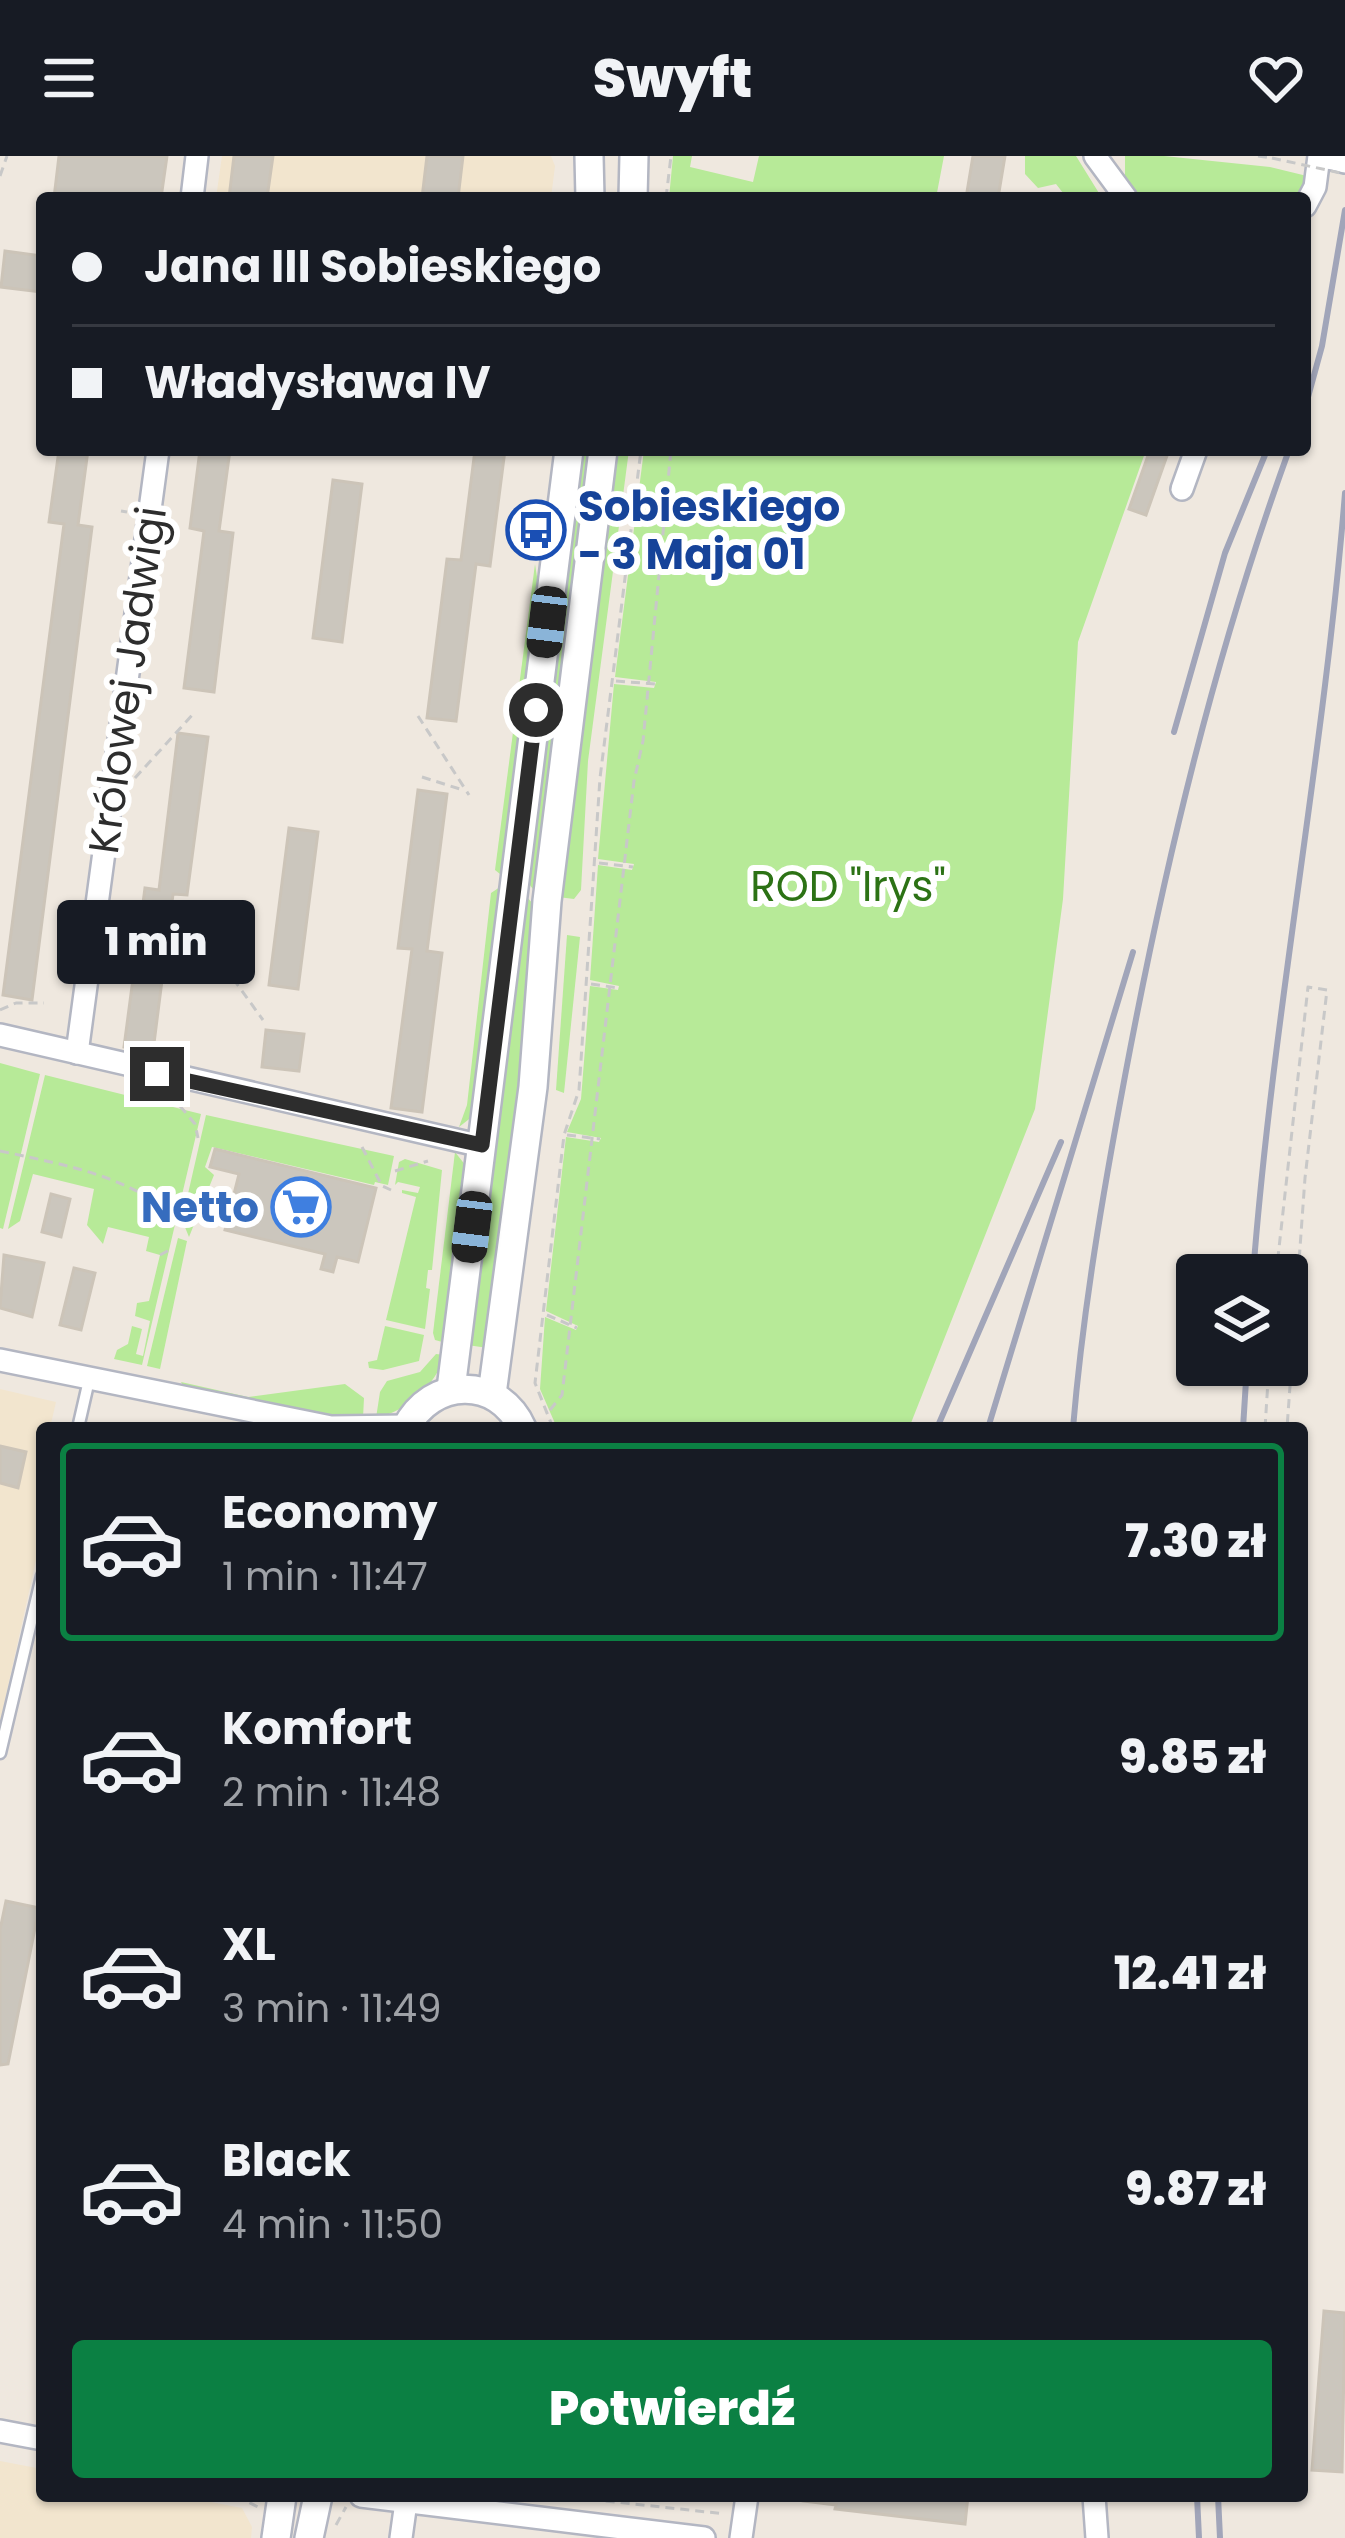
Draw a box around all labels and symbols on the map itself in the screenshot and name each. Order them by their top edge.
place label: Sobieskiego - 3 Maja 01 [578,477,840,584]
bus stop icon: Sobieskiego - 3 Maja 01 [505,499,567,561]
street label: Królowej Jadwigi [74,503,181,857]
car [525,584,569,660]
route start [509,683,563,737]
park label: ROD "Irys" [750,857,946,916]
callout: 1 min [58,900,256,984]
route end [130,1047,184,1101]
supermarket icon: Netto [270,1176,332,1238]
place label: Netto [141,1178,259,1237]
car [450,1189,494,1265]

